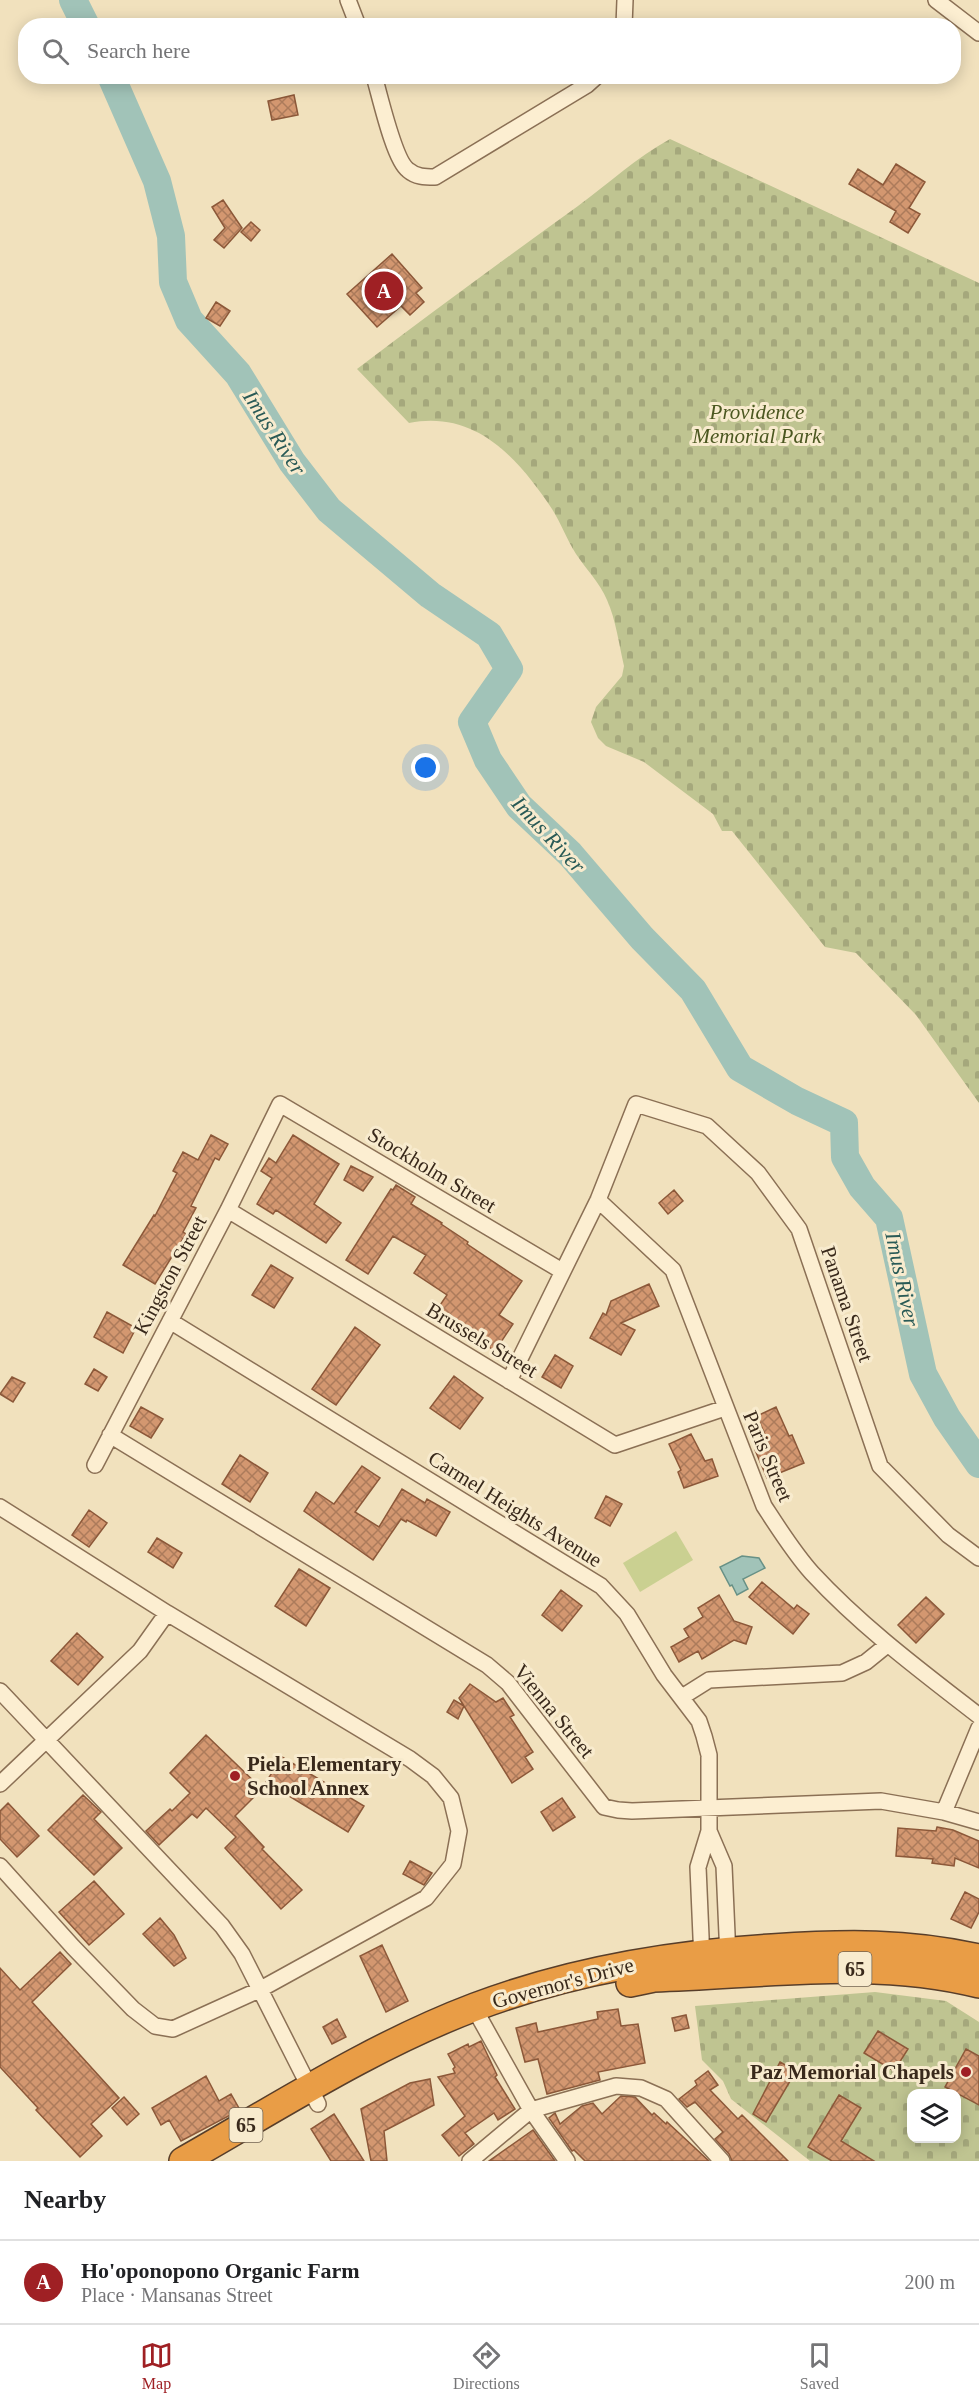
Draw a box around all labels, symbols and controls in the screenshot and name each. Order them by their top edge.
search box [18,18,961,84]
icon: search [39,35,72,68]
text: Search here [87,38,190,63]
pin: A [364,268,404,314]
water label: Imus River [237,384,311,480]
park label: Providence Memorial Park [692,400,822,448]
your location [411,753,440,782]
water label: Imus River [506,790,591,878]
street label: Stockholm Street [364,1122,501,1218]
street label: Kingston Street [129,1211,211,1339]
water label: Imus River [880,1229,925,1329]
street label: Panama Street [816,1243,878,1365]
street label: Brussels Street [422,1297,542,1383]
street label: Paris Street [738,1407,798,1505]
street label: Carmel Heights Avenue [424,1446,606,1572]
street label: Vienna Street [509,1659,599,1763]
place label: Piela Elementary School Annex [247,1752,402,1800]
marker: Piela Elementary School Annex [228,1769,242,1783]
road number: 65 [838,1952,872,1986]
street label: Governor's Drive [490,1953,636,2013]
place label: Paz Memorial Chapels [750,2060,954,2084]
marker: Paz Memorial Chapels [959,2065,973,2079]
map controls [907,2089,961,2143]
button: layers [907,2089,961,2143]
road number: 65 [230,2108,262,2142]
text: Nearby [24,2185,106,2214]
text: Ho'oponopono Organic Farm [81,2258,360,2283]
text: A [36,2271,51,2293]
text: 200 m [904,2271,955,2293]
text: Place · Mansanas Street [81,2284,273,2306]
tab: Map [140,2339,173,2393]
tab: Directions [453,2339,520,2393]
tab: Saved [800,2339,839,2393]

